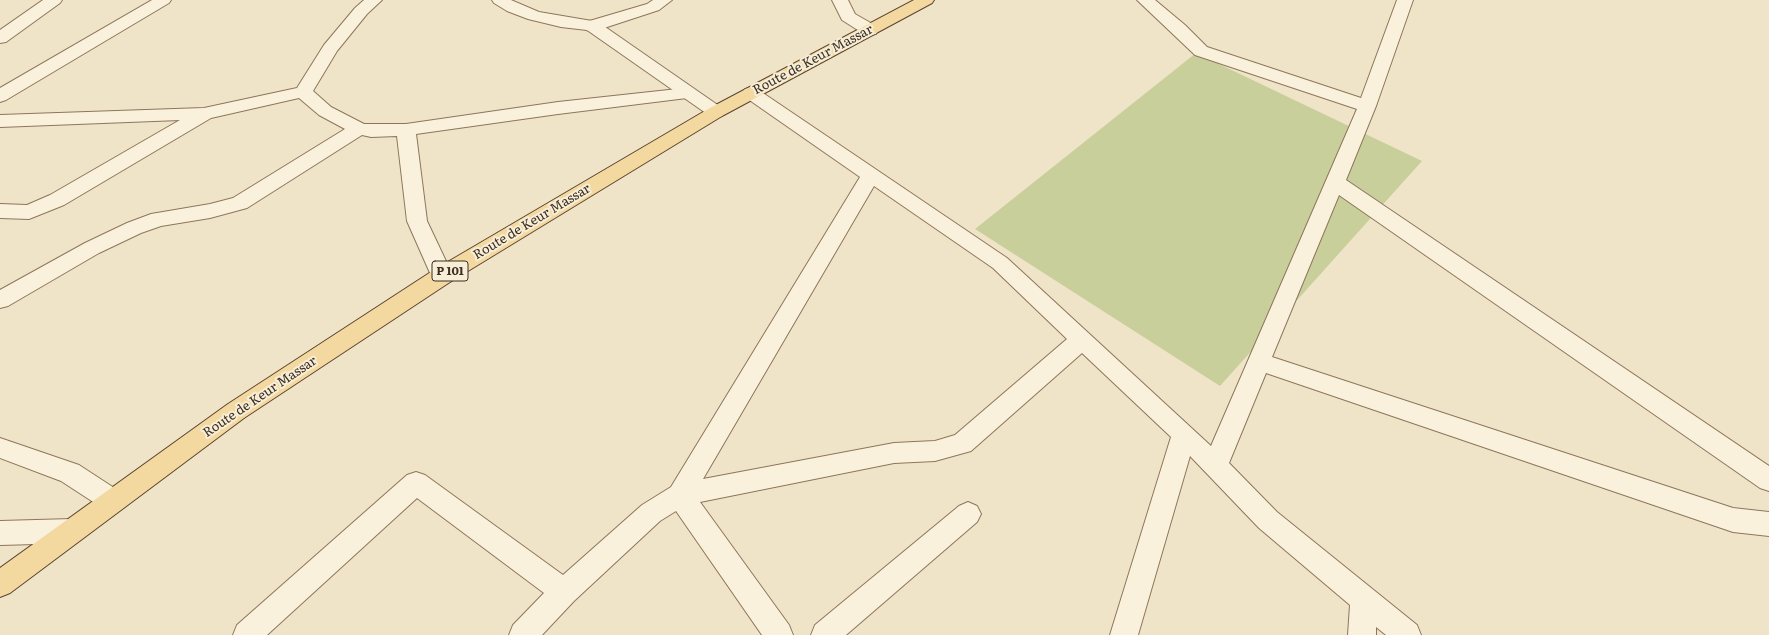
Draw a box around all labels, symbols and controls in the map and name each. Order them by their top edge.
street label: Route de Keur Massar [750,22,876,98]
street label: Route de Keur Massar [471,181,593,263]
road number: P 101 [432,261,468,281]
street label: Route de Keur Massar [200,353,320,441]

